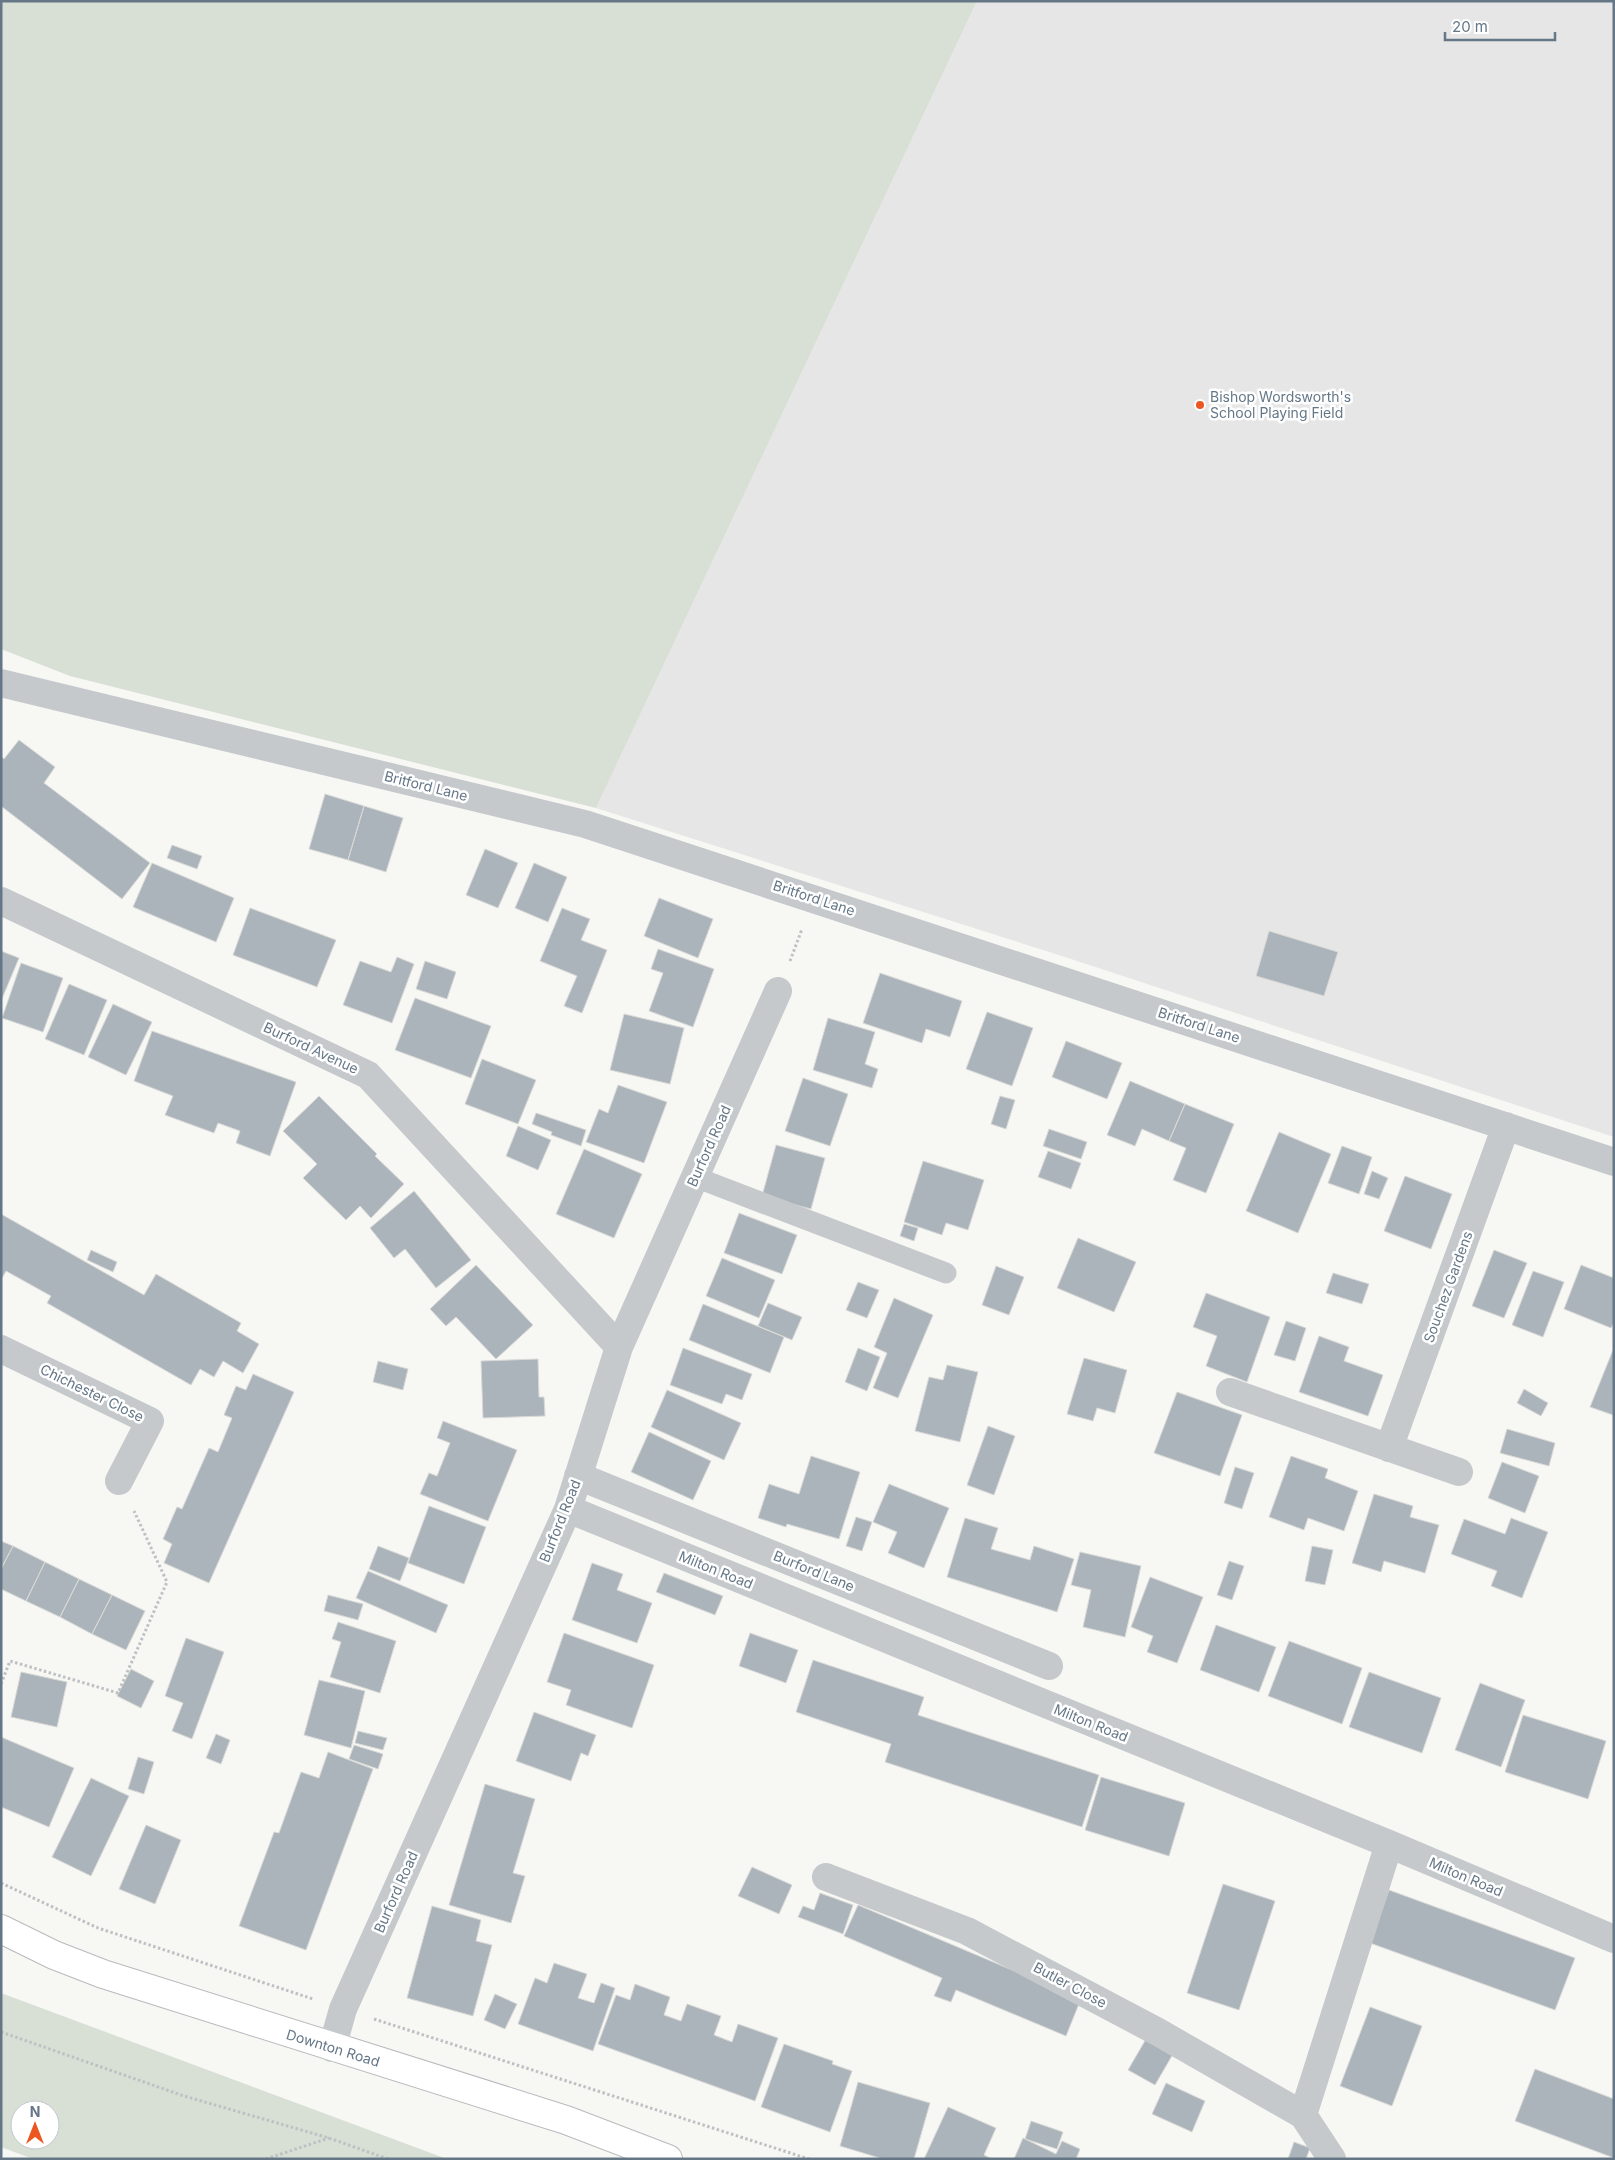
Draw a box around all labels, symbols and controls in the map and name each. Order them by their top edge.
scale bar [1445,10,1555,42]
text: 20 m [1452,17,1488,36]
place label: Bishop Wordsworth's School Playing Field [1210,388,1351,421]
marker: Bishop Wordsworth's School Playing Field [1194,399,1206,411]
street label: Britford Lane [383,767,470,804]
street label: Britford Lane [771,876,857,919]
street label: Britford Lane [1156,1003,1242,1046]
street label: Burford Avenue [261,1018,361,1077]
street label: Burford Road [683,1102,734,1189]
street label: Souchez Gardens [1419,1229,1476,1345]
street label: Chichester Close [38,1360,147,1425]
street label: Burford Road [535,1477,584,1565]
street label: Milton Road [677,1547,756,1592]
street label: Burford Lane [771,1547,857,1594]
street label: Milton Road [1052,1700,1131,1745]
street label: Burford Road [370,1848,421,1935]
street label: Milton Road [1427,1853,1506,1900]
street label: Butler Close [1031,1958,1110,2011]
street label: Downton Road [284,2025,382,2070]
north arrow [10,2100,60,2150]
text: N [30,2103,40,2120]

